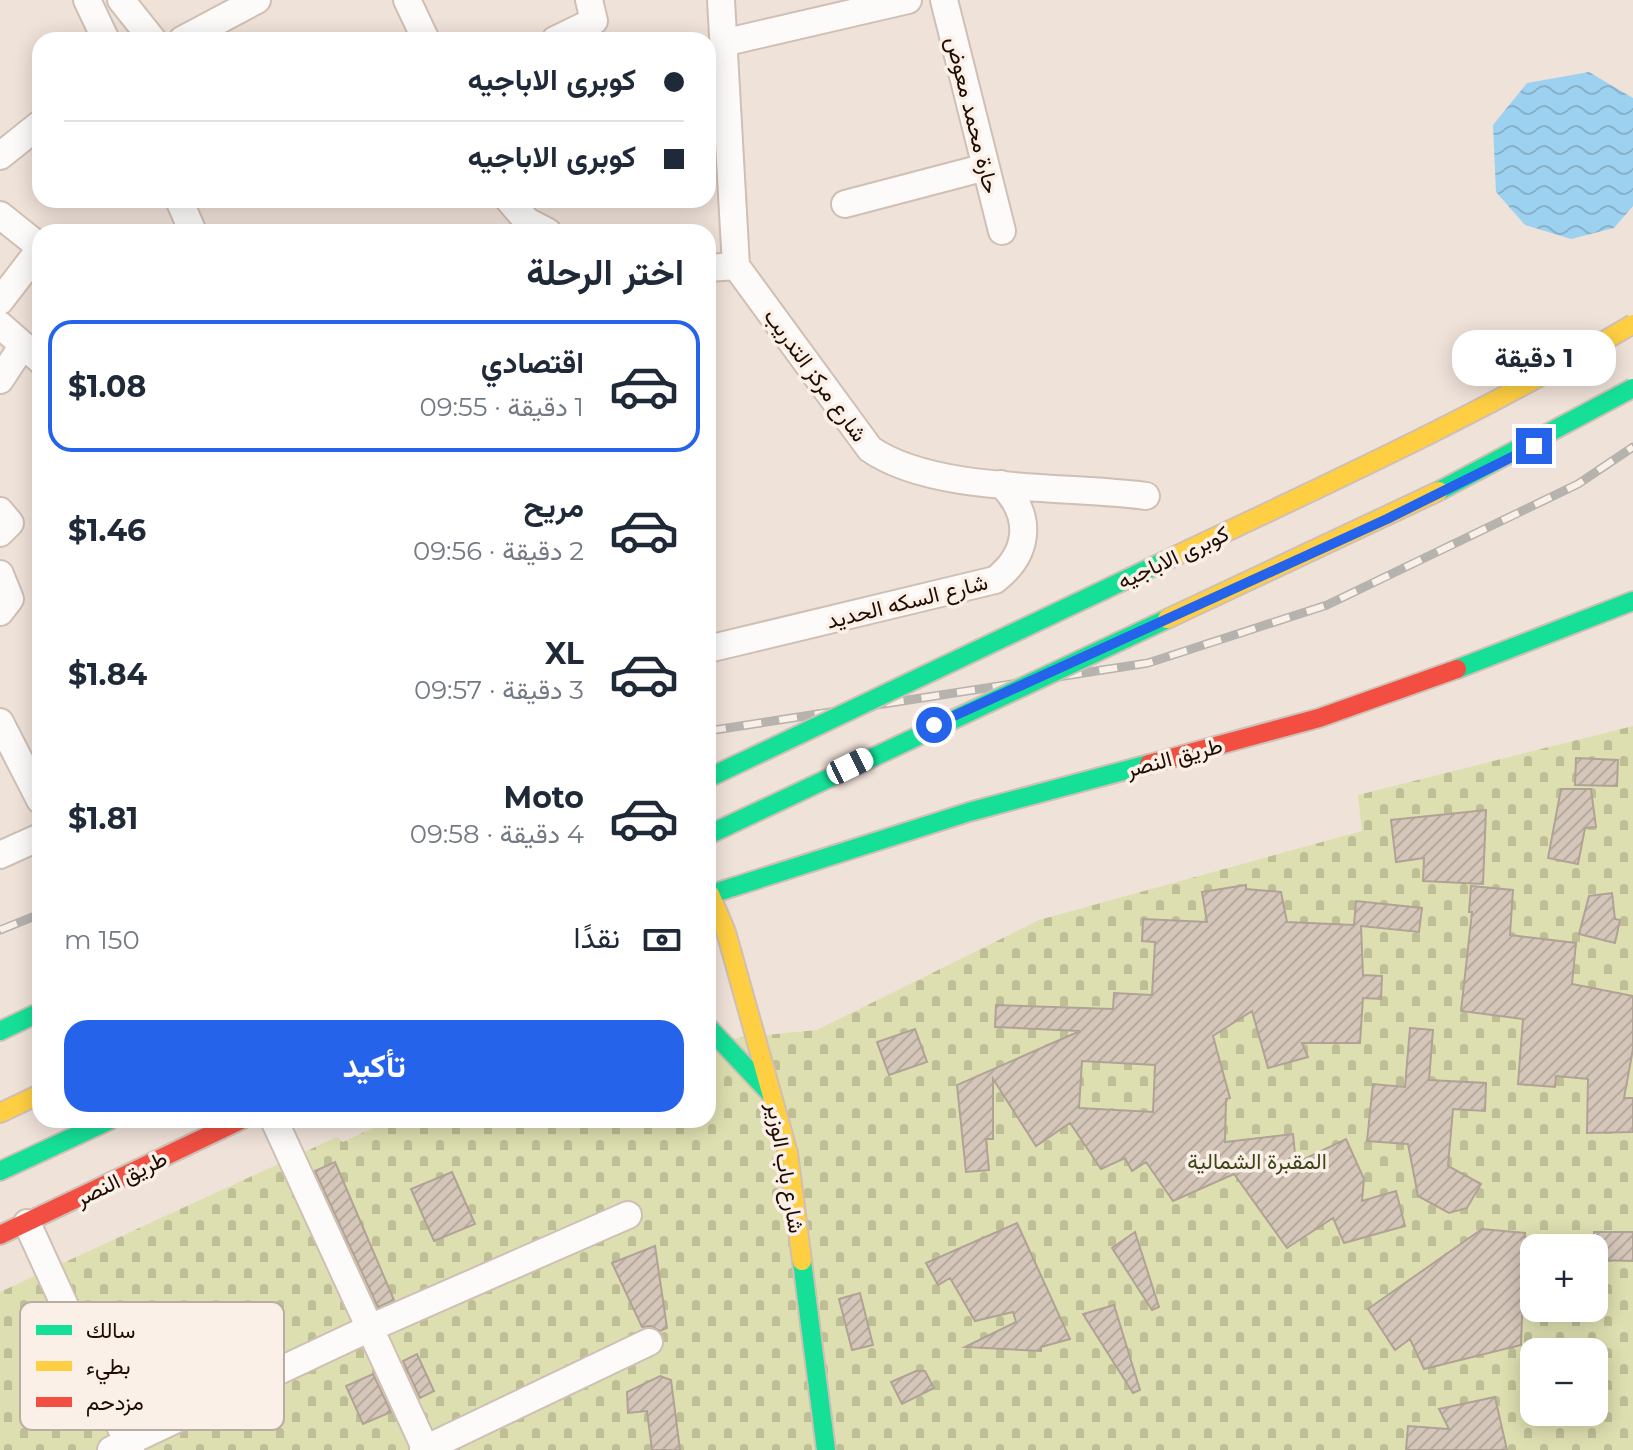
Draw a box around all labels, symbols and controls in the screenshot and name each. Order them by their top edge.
street label: حارة محمد معوض [940,34,1005,196]
text: كوبرى الاباجيه [468,61,636,98]
text: كوبرى الاباجيه [468,138,636,175]
text: اختر الرحلة [526,250,684,294]
street label: شارع مركز التدريب [757,303,873,448]
callout: 1 دقيقة [1452,330,1616,386]
text: 1 دقيقة [1495,342,1573,374]
text: اقتصادي [481,344,584,381]
icon: car [608,350,680,422]
text: $1.08 [68,368,146,405]
text: 1 دقيقة · 09:55 [420,391,584,423]
route end [1516,428,1552,464]
text: مريح [524,488,584,525]
icon: car [608,494,680,566]
text: $1.46 [68,512,146,549]
street label: كوبرى الاباجيه [1113,520,1233,595]
text: 2 دقيقة · 09:56 [413,535,584,567]
street label: شارع السكه الحديد [824,568,991,636]
text: XL [545,635,584,672]
icon: car [608,638,680,710]
text: $1.84 [68,656,147,693]
text: 3 دقيقة · 09:57 [414,674,584,706]
route start [916,707,952,743]
street label: طريق النصر [1122,732,1225,784]
car [823,745,877,787]
text: Moto [504,779,584,816]
icon: car [608,782,680,854]
text: $1.81 [68,800,138,837]
text: 4 دقيقة · 09:58 [410,818,584,850]
icon: cash [640,918,684,962]
text: نقدًا [574,919,620,956]
text: 150 m [64,924,140,956]
button: تأكيد [64,1020,684,1112]
street label: شارع باب الوزير [760,1100,810,1236]
street label: طريق النصر [70,1145,171,1213]
park label: المقبرة الشمالية [1187,1148,1327,1175]
map controls [1520,1234,1608,1426]
button: + [1520,1234,1608,1322]
legend [20,1302,284,1430]
text: سالك [86,1317,135,1344]
button: − [1520,1338,1608,1426]
text: بطيء [86,1353,131,1385]
text: مزدحم [86,1389,144,1417]

